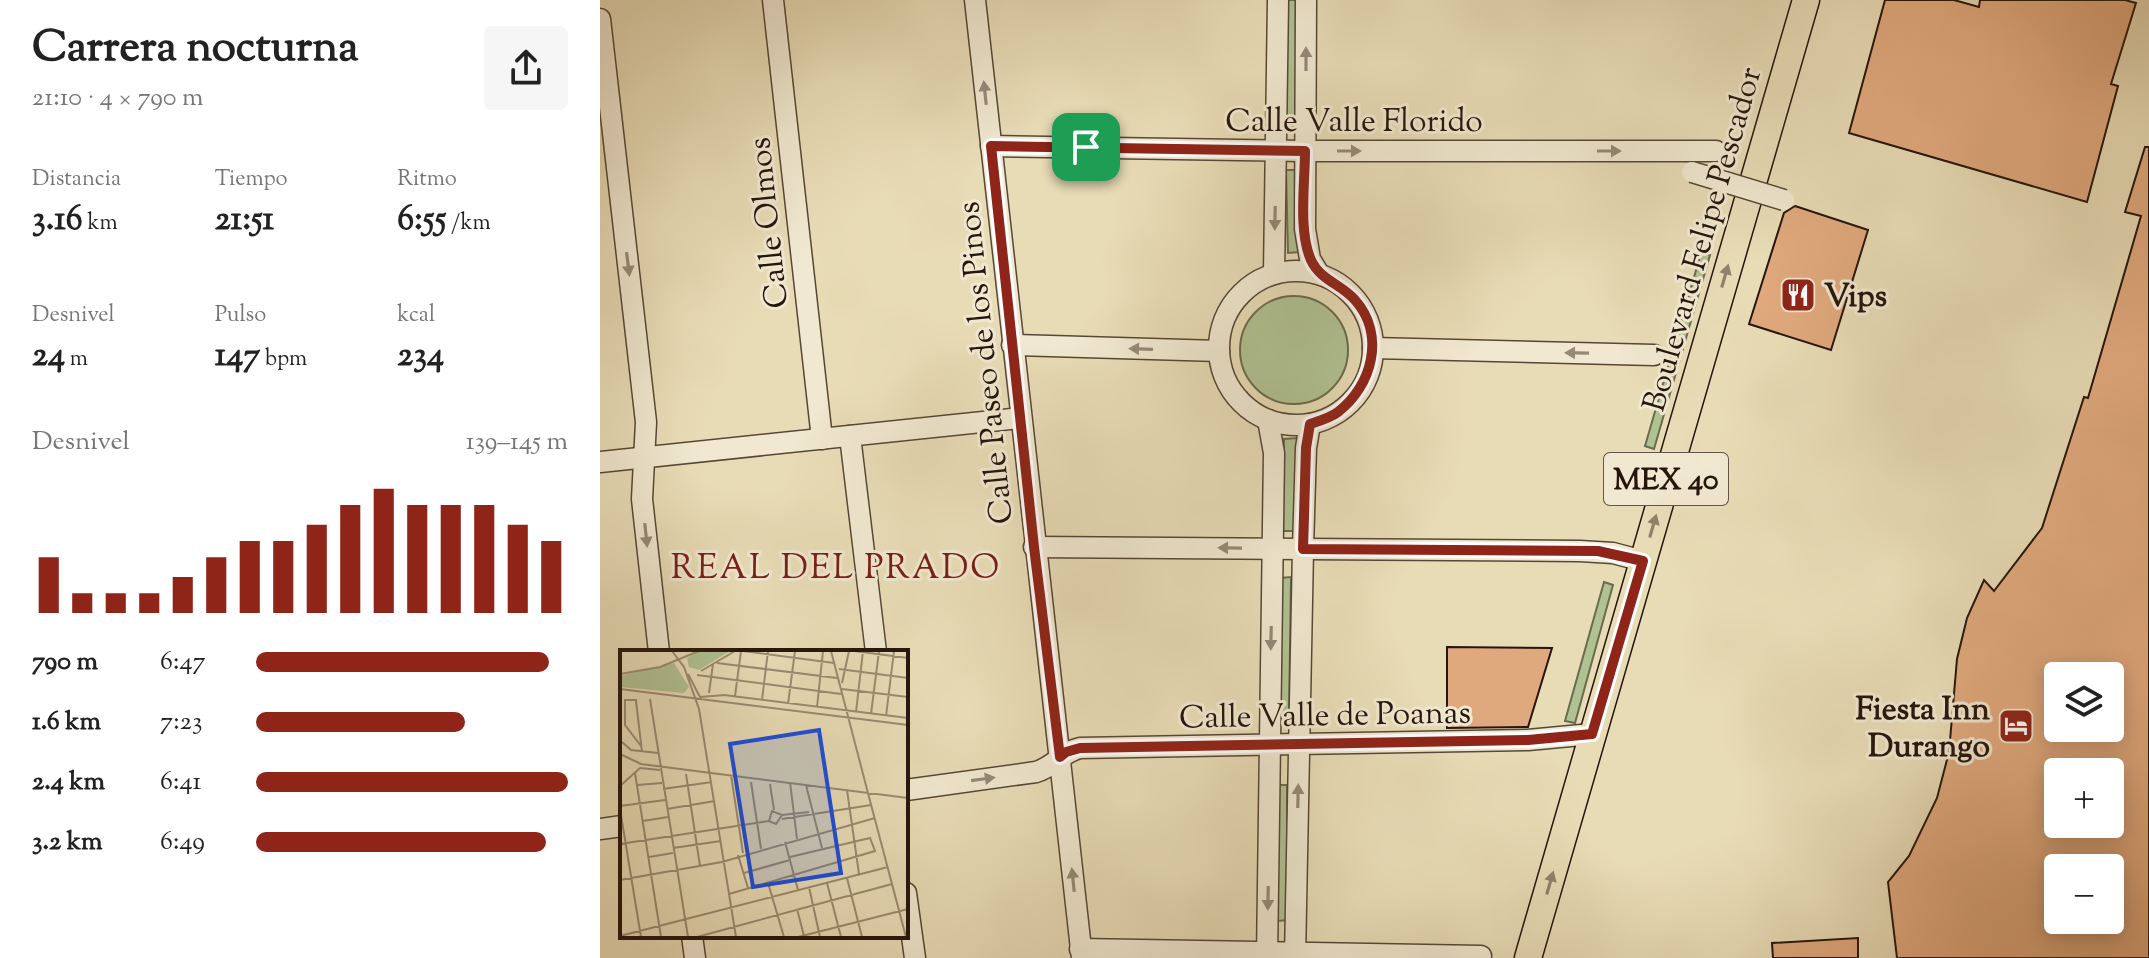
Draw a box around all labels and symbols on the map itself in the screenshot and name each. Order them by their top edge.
one-way arrow [1300,46,1312,71]
street label: Boulevard Felipe Pescador [1633,62,1775,418]
one-way arrow [979,80,992,105]
street label: Calle Valle Florido [1225,100,1483,146]
pin [1052,113,1120,181]
street label: Calle Olmos [738,135,802,311]
one-way arrow [1337,145,1362,157]
one-way arrow [1597,145,1622,157]
street label: Calle Paseo de los Pinos [947,199,1027,526]
one-way arrow [1268,206,1281,231]
one-way arrow [622,252,635,277]
one-way arrow [1719,264,1732,288]
place label: Vips [1824,275,1887,321]
restaurant icon: Vips [1779,276,1817,314]
one-way arrow [1128,342,1153,355]
one-way arrow [1563,347,1589,360]
road number: MEX 40 [1604,453,1728,505]
one-way arrow [1647,513,1660,537]
one-way arrow [639,523,652,548]
one-way arrow [1217,542,1242,555]
district label: REAL DEL PRADO [671,545,1001,594]
one-way arrow [1265,626,1278,651]
inset map [620,650,908,938]
place label: Fiesta Inn Durango [1856,688,1990,771]
street label: Calle Valle de Poanas [1179,691,1471,743]
hotel icon: Fiesta Inn Durango [1997,707,2035,745]
one-way arrow [971,772,996,785]
one-way arrow [1292,783,1305,808]
one-way arrow [1067,868,1080,893]
one-way arrow [1544,871,1557,895]
one-way arrow [1261,886,1274,911]

